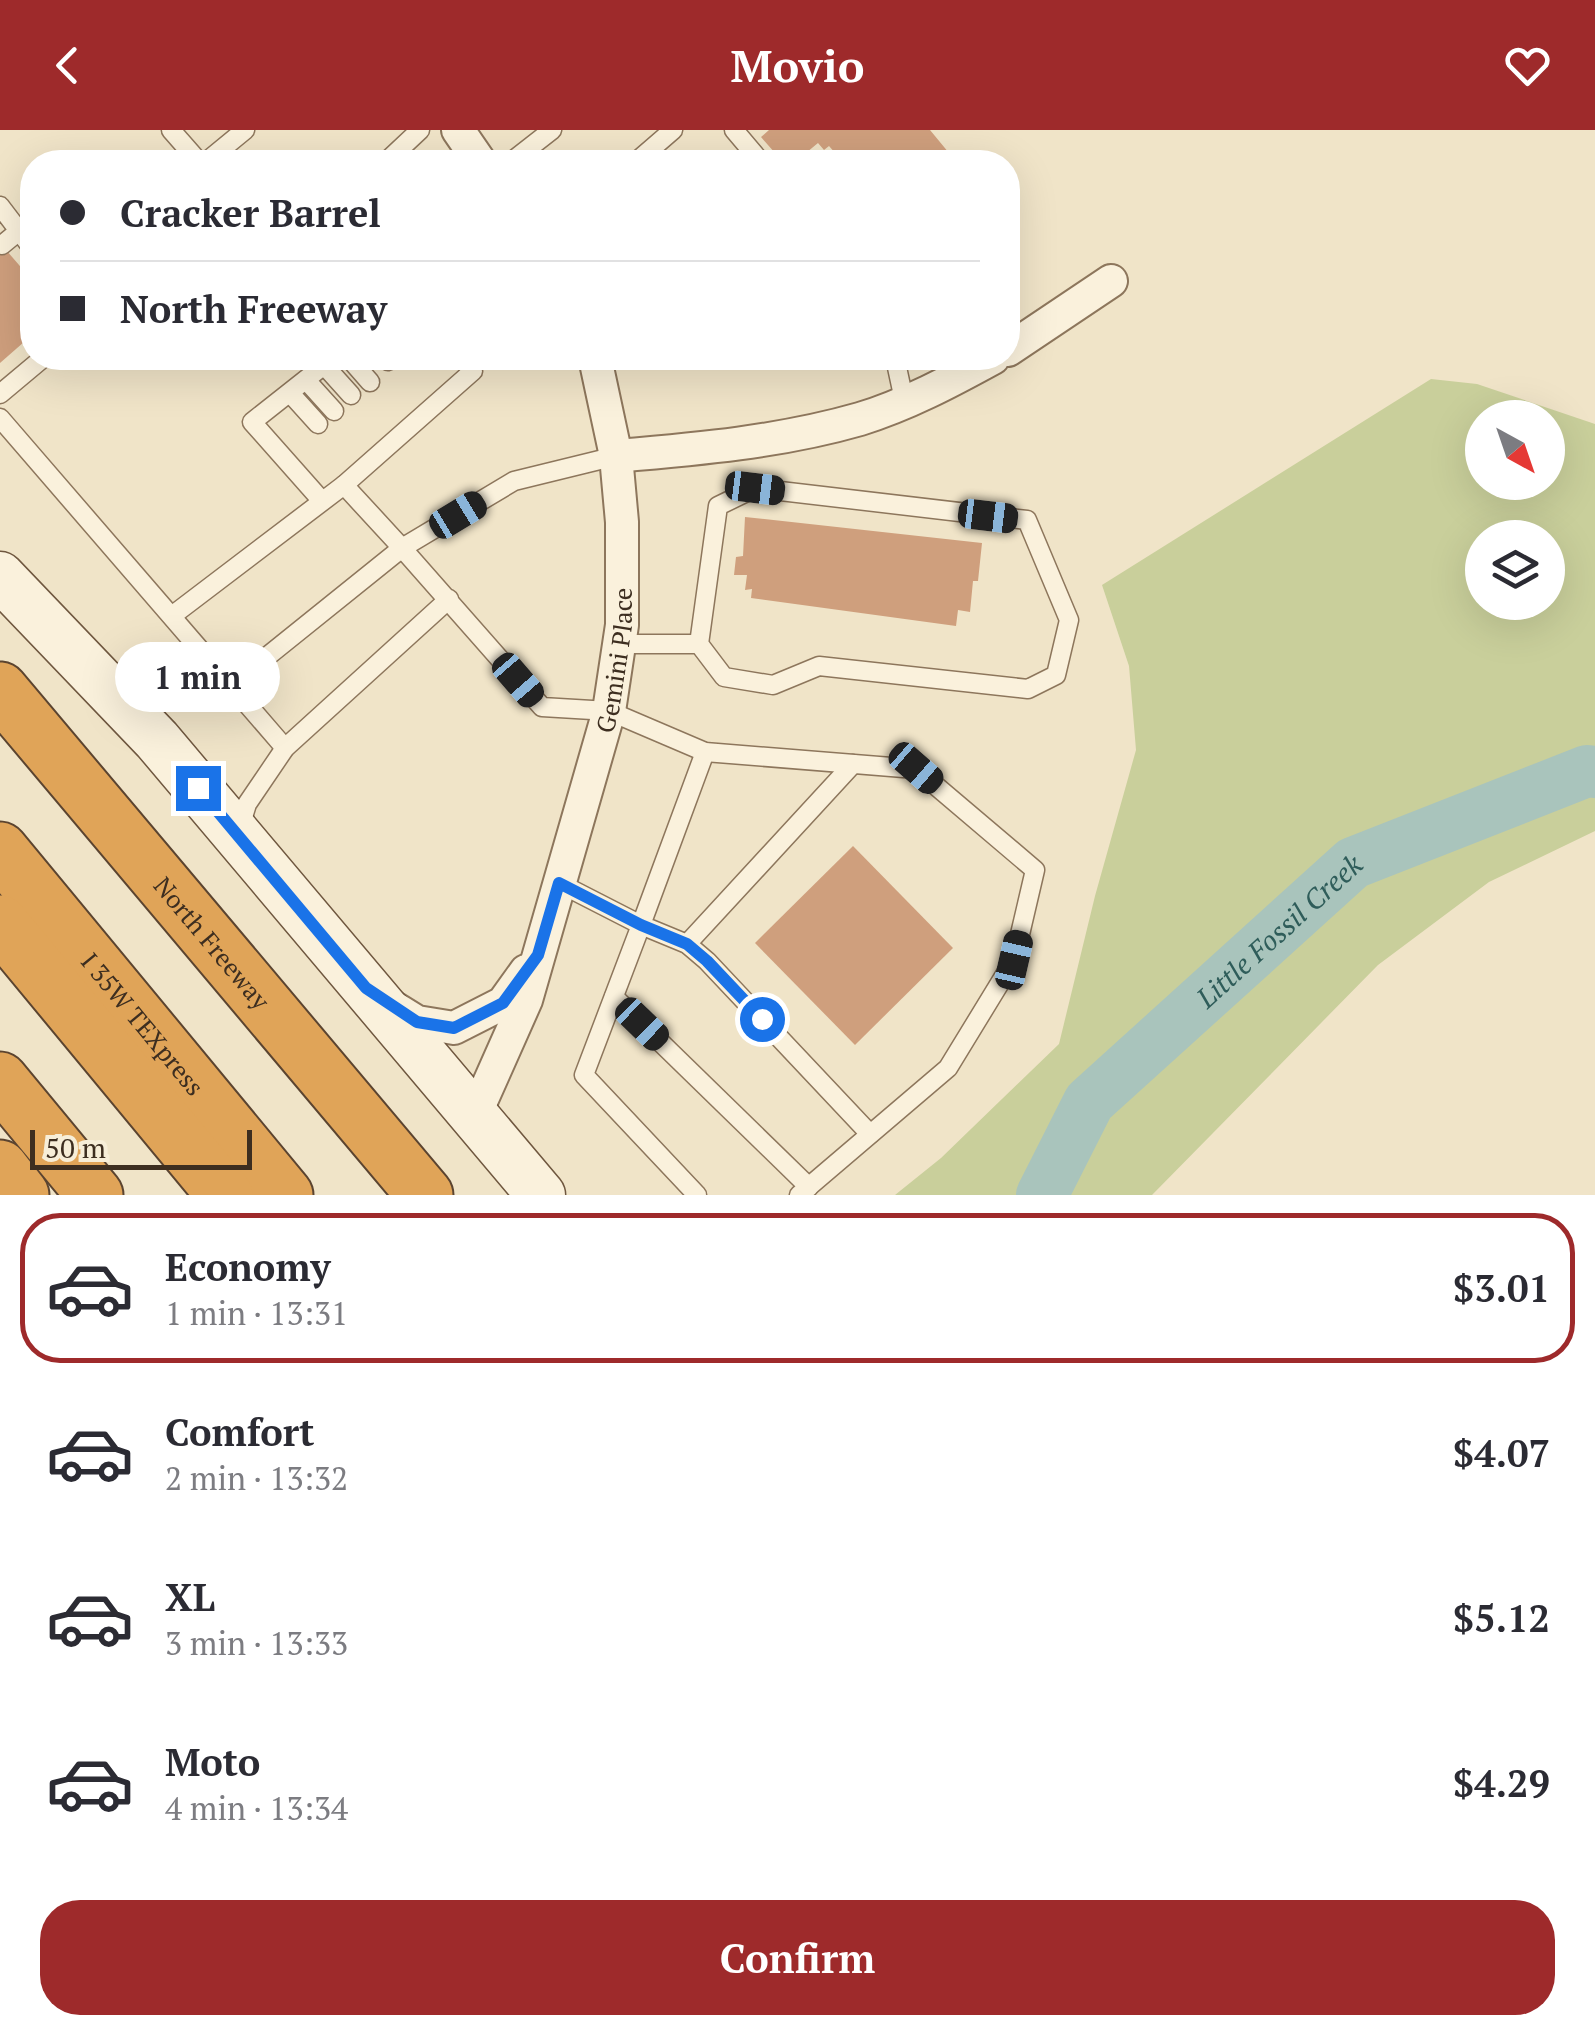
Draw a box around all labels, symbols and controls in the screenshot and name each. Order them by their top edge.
text: Movio [731,35,864,95]
icon: back [40,38,95,93]
icon: heart [1500,38,1555,93]
text: Cracker Barrel [120,188,381,238]
text: North Freeway [120,284,387,334]
north arrow [1465,400,1565,500]
map controls [1465,400,1565,620]
car [723,469,787,507]
car [425,487,491,543]
car [956,497,1020,535]
button: layers [1465,520,1565,620]
street label: Gemini Place [587,588,639,737]
callout: 1 min [116,643,280,713]
car [487,648,549,712]
text: 1 min [154,656,241,698]
car [884,737,948,799]
route end [176,766,221,811]
water label: Little Fossil Creek [1187,845,1370,1016]
street label: North Freeway [147,869,278,1016]
car [993,927,1035,993]
street label: I 35W TEXpress [75,945,212,1102]
car [610,992,674,1056]
route start [740,997,785,1042]
scale bar [30,1125,252,1170]
text: 50 m [45,1129,106,1166]
text: Economy [165,1242,331,1292]
icon: car [45,1243,135,1333]
text: $3.01 [1453,1263,1550,1313]
text: 1 min · 13:31 [165,1292,348,1334]
text: Comfort [165,1407,314,1457]
icon: car [45,1408,135,1498]
text: $4.07 [1453,1428,1550,1478]
text: 2 min · 13:32 [165,1457,348,1499]
text: XL [165,1572,215,1622]
icon: car [45,1573,135,1663]
text: $5.12 [1453,1593,1550,1643]
text: 3 min · 13:33 [165,1622,348,1664]
text: Moto [165,1737,260,1787]
icon: car [45,1738,135,1828]
text: $4.29 [1453,1758,1550,1808]
text: 4 min · 13:34 [165,1787,348,1829]
button: Confirm [40,1900,1555,2015]

